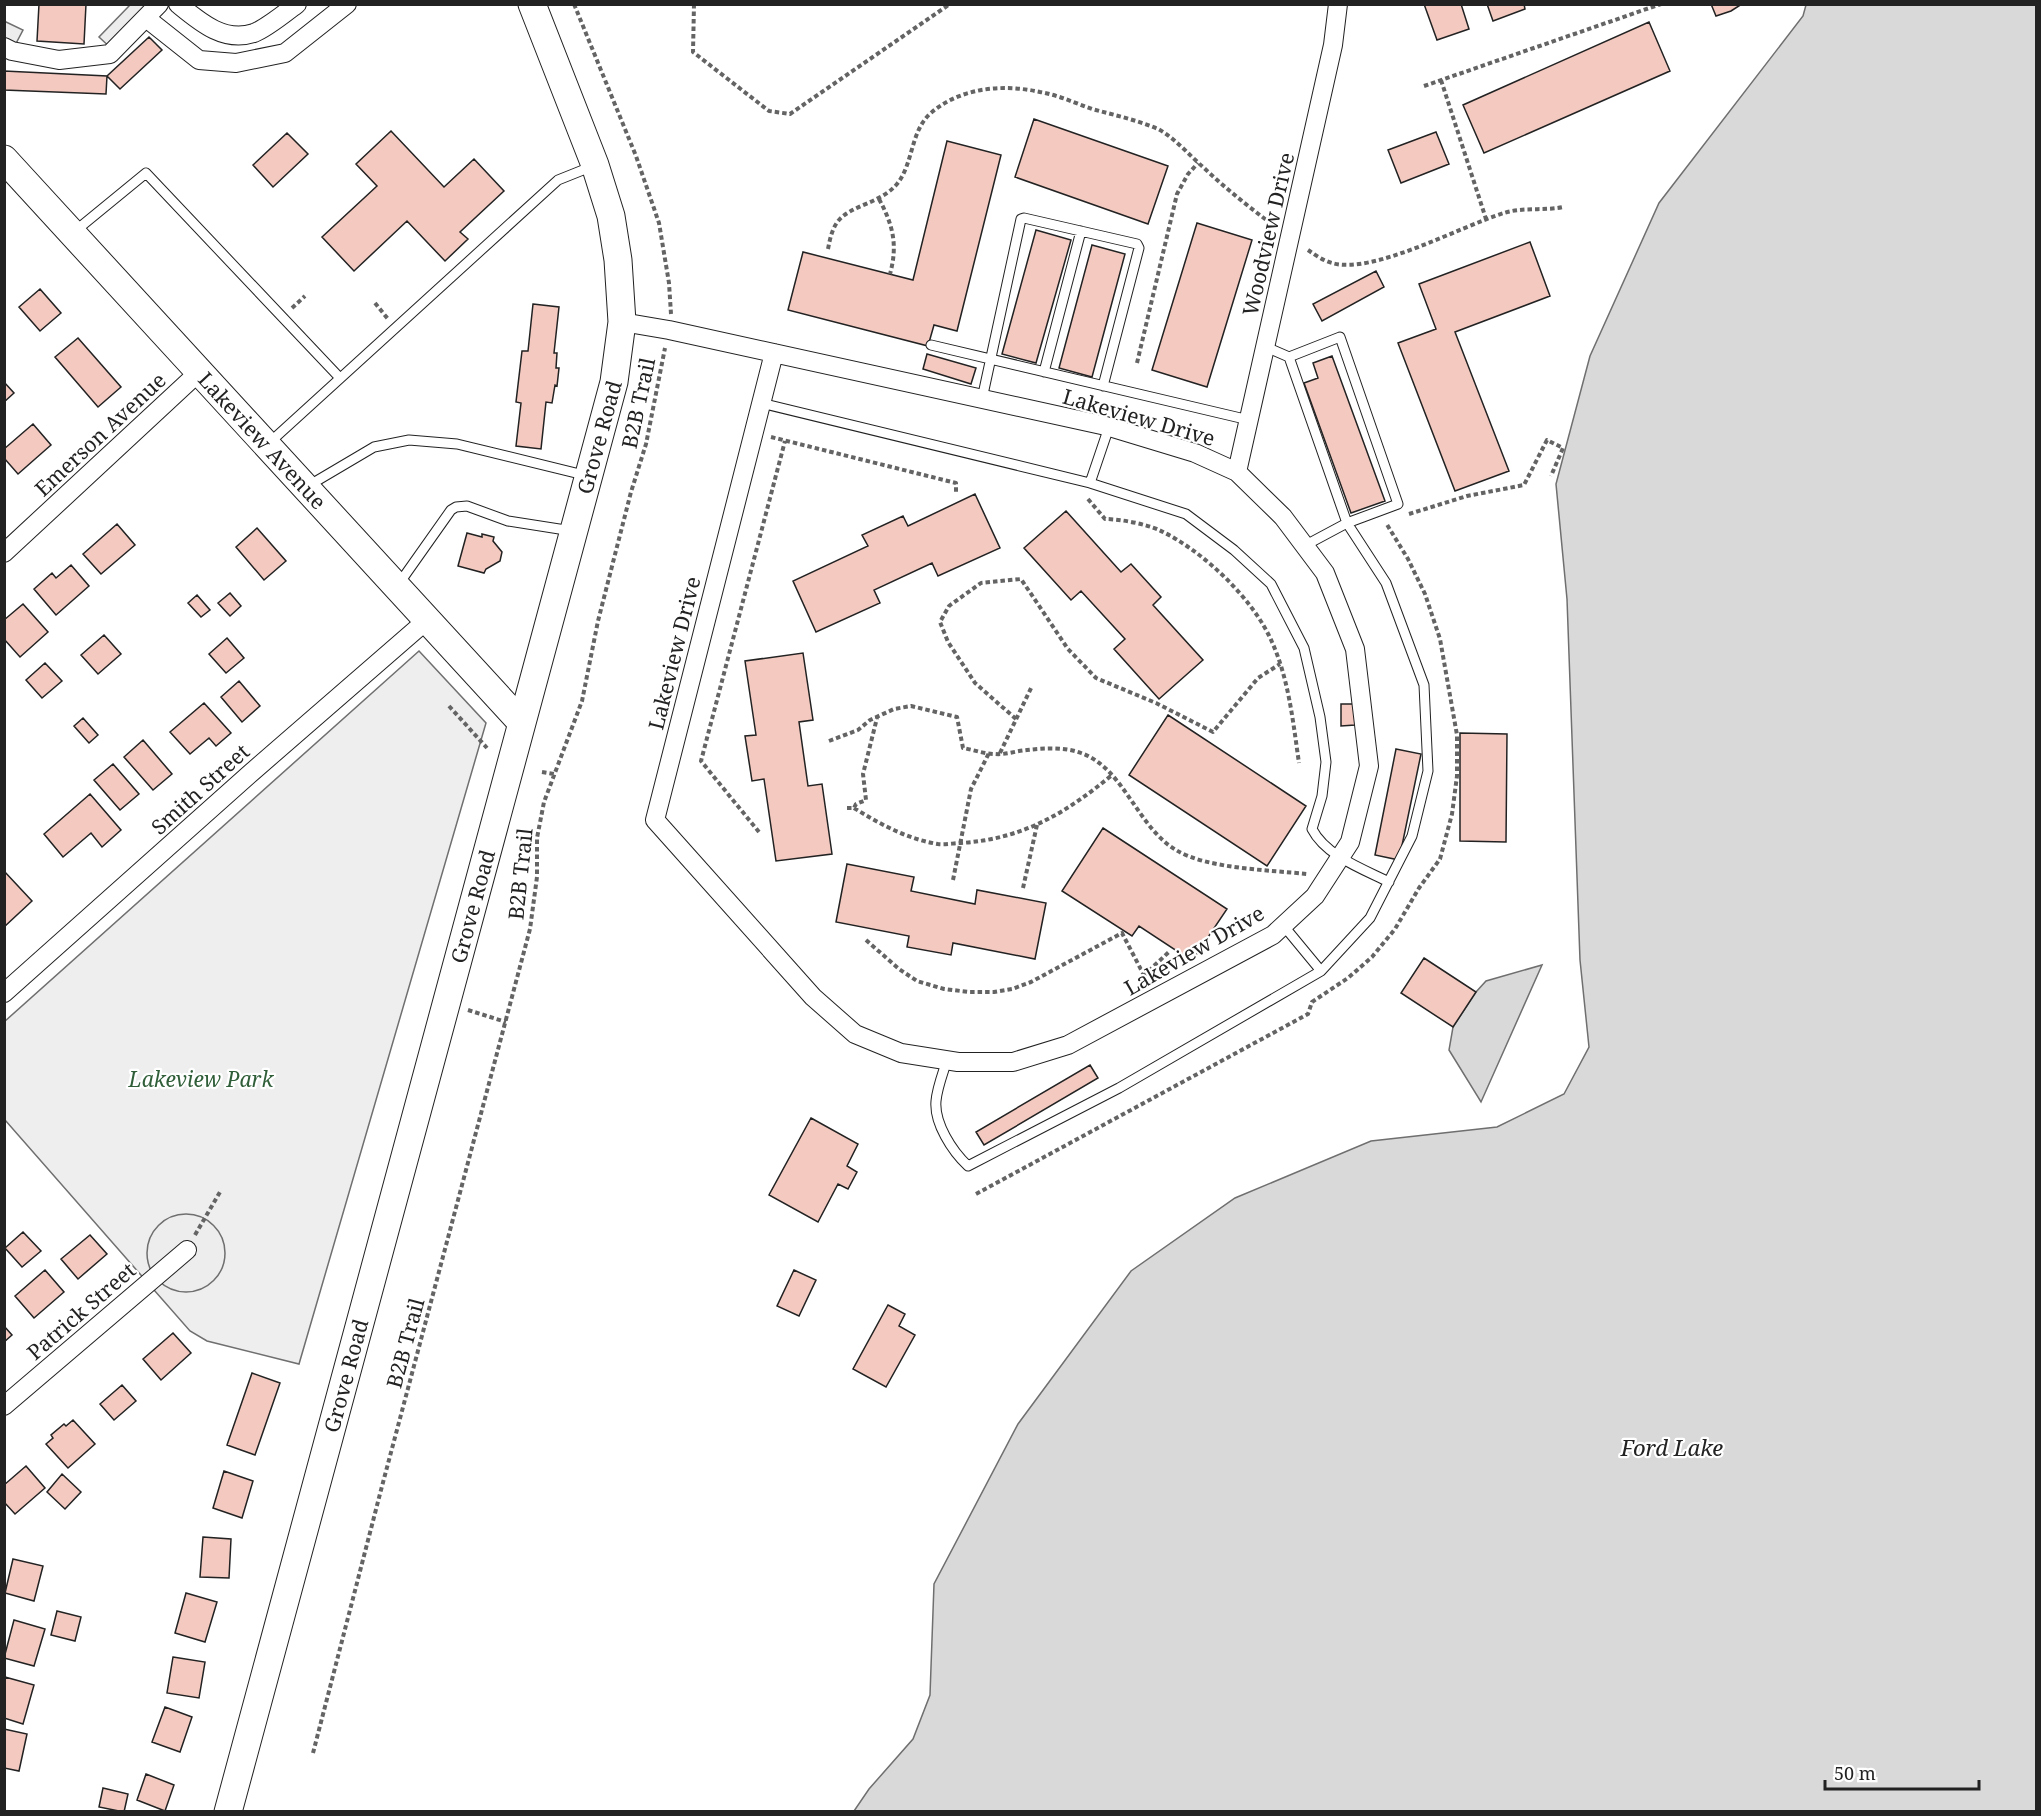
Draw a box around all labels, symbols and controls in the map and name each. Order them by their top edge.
street label: Woodview Drive [1236,150,1300,318]
street label: B2B Trail [615,355,661,451]
street label: Emerson Avenue [28,366,172,502]
street label: Lakeview Avenue [192,366,333,515]
street label: Grove Road [570,377,628,497]
street label: Lakeview Drive [1060,382,1218,452]
street label: Lakeview Drive [641,573,707,733]
street label: Smith Street [145,738,255,840]
street label: B2B Trail [501,826,539,921]
street label: Grove Road [444,846,501,966]
street label: Lakeview Drive [1119,899,1269,1001]
park label: Lakeview Park [128,1065,274,1093]
street label: Patrick Street [21,1256,141,1366]
street label: B2B Trail [380,1294,431,1391]
street label: Grove Road [317,1316,375,1436]
water label: Ford Lake [1620,1432,1723,1462]
scale bar [1825,1753,1980,1791]
text: 50 m [1834,1761,1876,1785]

